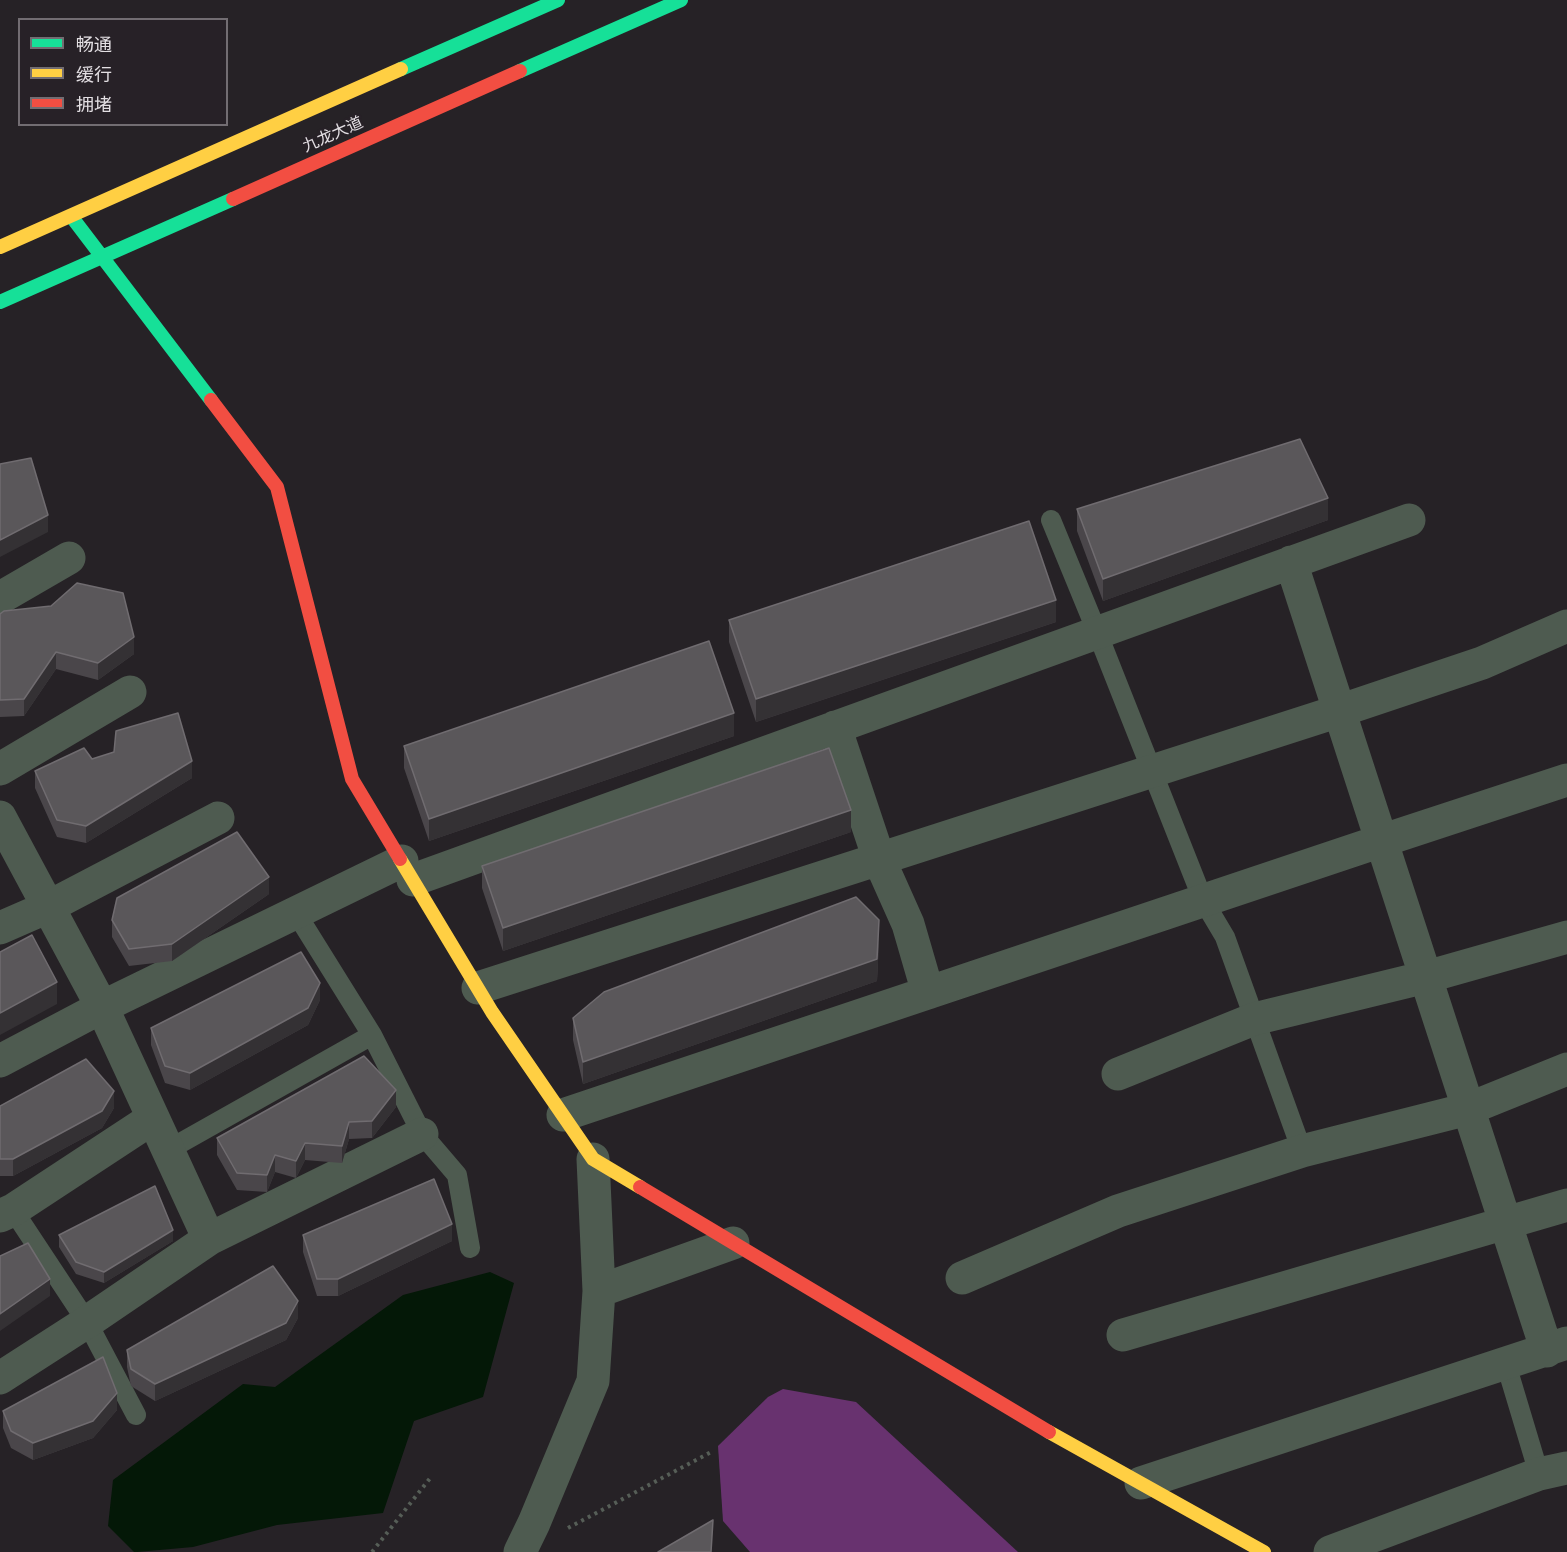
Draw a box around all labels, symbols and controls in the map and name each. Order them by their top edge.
legend [18,18,228,126]
text: 畅通 [76,35,112,55]
text: 缓行 [76,65,112,85]
text: 拥堵 [76,95,112,115]
street label: 九龙大道 [300,113,366,157]

